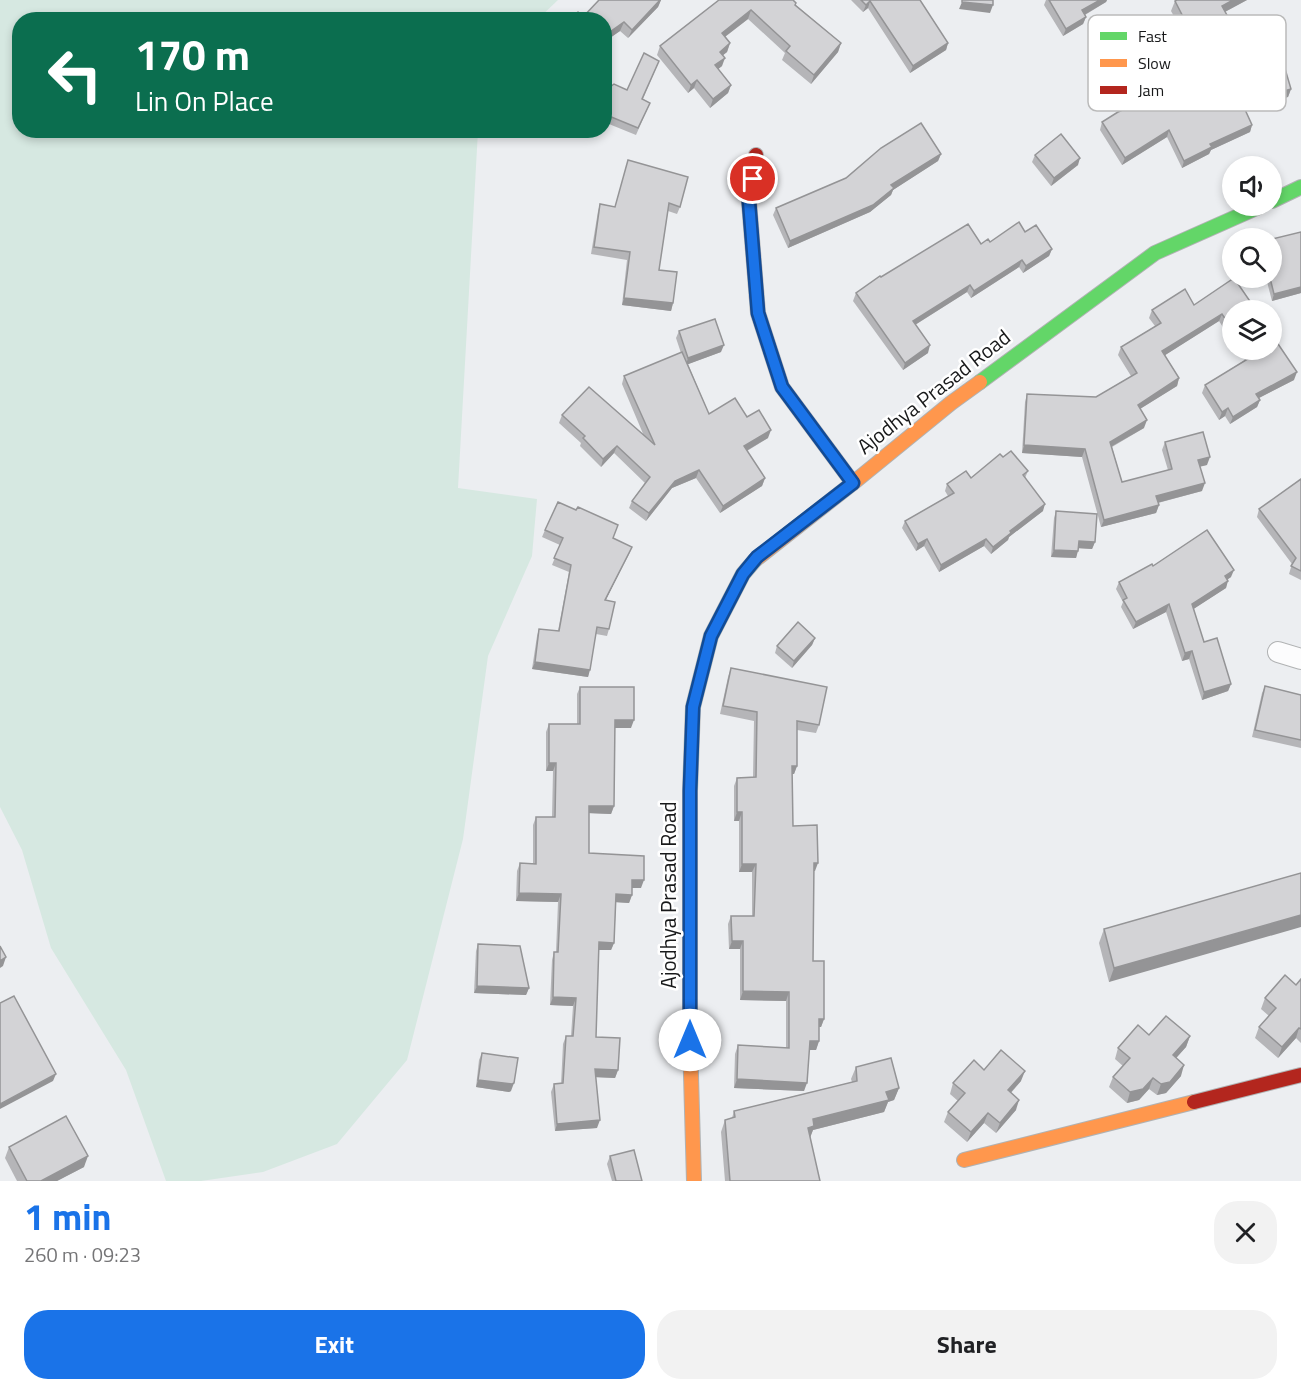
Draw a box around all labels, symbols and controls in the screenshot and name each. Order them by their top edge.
legend [1088,15,1286,111]
text: 170 m [135,22,250,86]
text: Fast [1138,24,1167,48]
icon: left [36,36,114,114]
text: Slow [1138,51,1171,75]
text: Jam [1138,78,1164,102]
text: Lin On Place [135,80,274,121]
pin [727,153,778,204]
map controls [1222,156,1282,360]
button: sound [1222,156,1282,216]
icon: arrive [736,162,769,195]
button: search [1222,228,1282,288]
button: layers [1222,300,1282,360]
street label: Ajodhya Prasad Road [850,321,1017,461]
street label: Ajodhya Prasad Road [652,801,684,989]
position arrow [658,1008,722,1072]
text: 1 min [24,1189,111,1244]
button: close [1214,1201,1277,1264]
text: 260 m · 09:23 [24,1239,141,1270]
button: Exit [24,1310,645,1379]
button: Share [657,1310,1277,1379]

